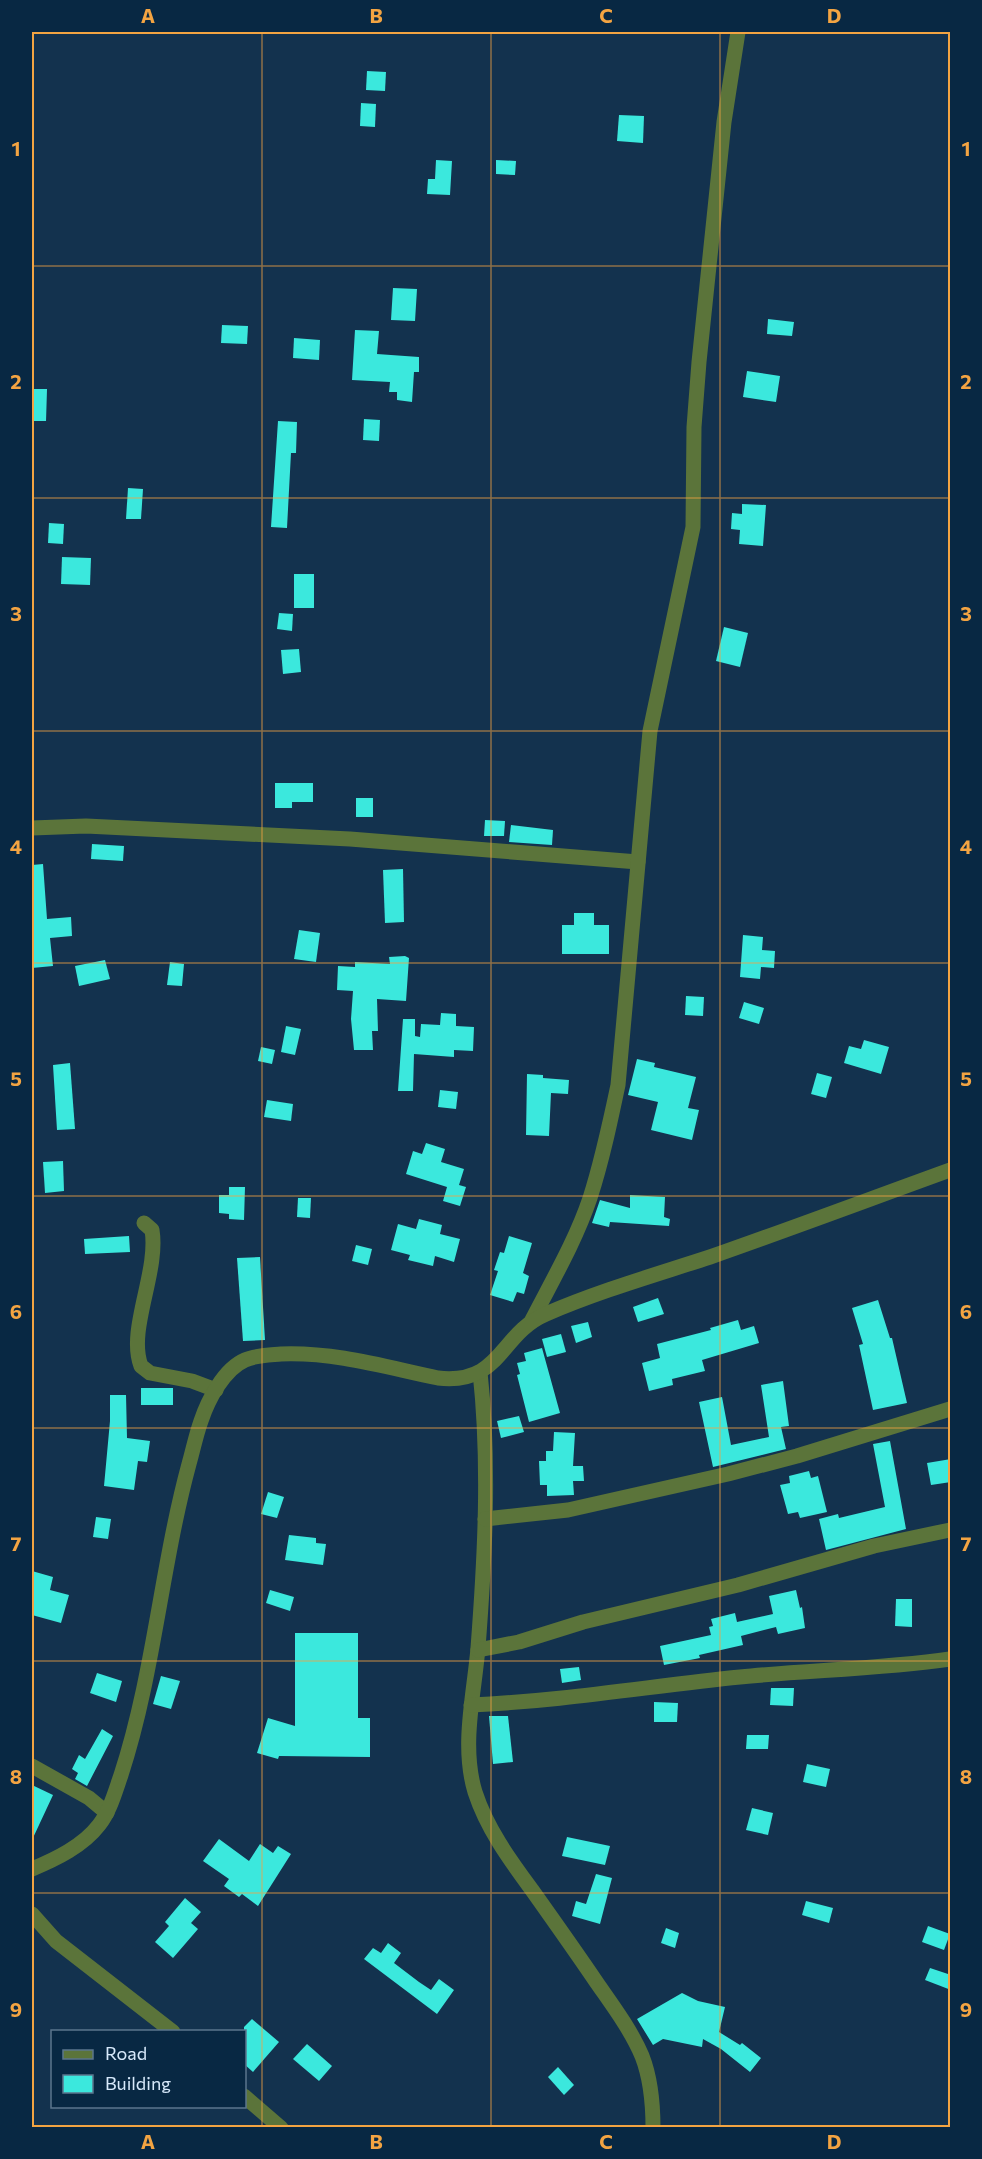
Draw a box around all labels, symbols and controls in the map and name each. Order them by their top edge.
text: A [141,3,155,27]
text: B [369,3,383,27]
text: C [599,3,613,27]
text: D [827,3,841,27]
text: 1 [11,136,21,160]
text: 1 [961,136,971,160]
text: 2 [10,369,22,393]
text: 2 [960,369,972,393]
text: 3 [10,601,22,625]
text: 3 [960,601,972,625]
text: 4 [10,834,22,858]
text: 4 [960,834,972,858]
text: 5 [10,1066,22,1090]
text: 5 [960,1066,972,1090]
text: 6 [10,1299,22,1323]
text: 6 [960,1299,972,1323]
text: 7 [11,1531,22,1555]
text: 7 [961,1531,972,1555]
text: 8 [10,1764,22,1788]
text: 8 [960,1764,972,1788]
text: 9 [10,1997,22,2021]
text: 9 [960,1997,972,2021]
legend [51,2030,246,2108]
text: Road [105,2042,147,2064]
text: Building [105,2072,171,2094]
text: A [141,2129,155,2153]
text: B [369,2129,383,2153]
text: C [599,2129,613,2153]
text: D [827,2129,841,2153]

